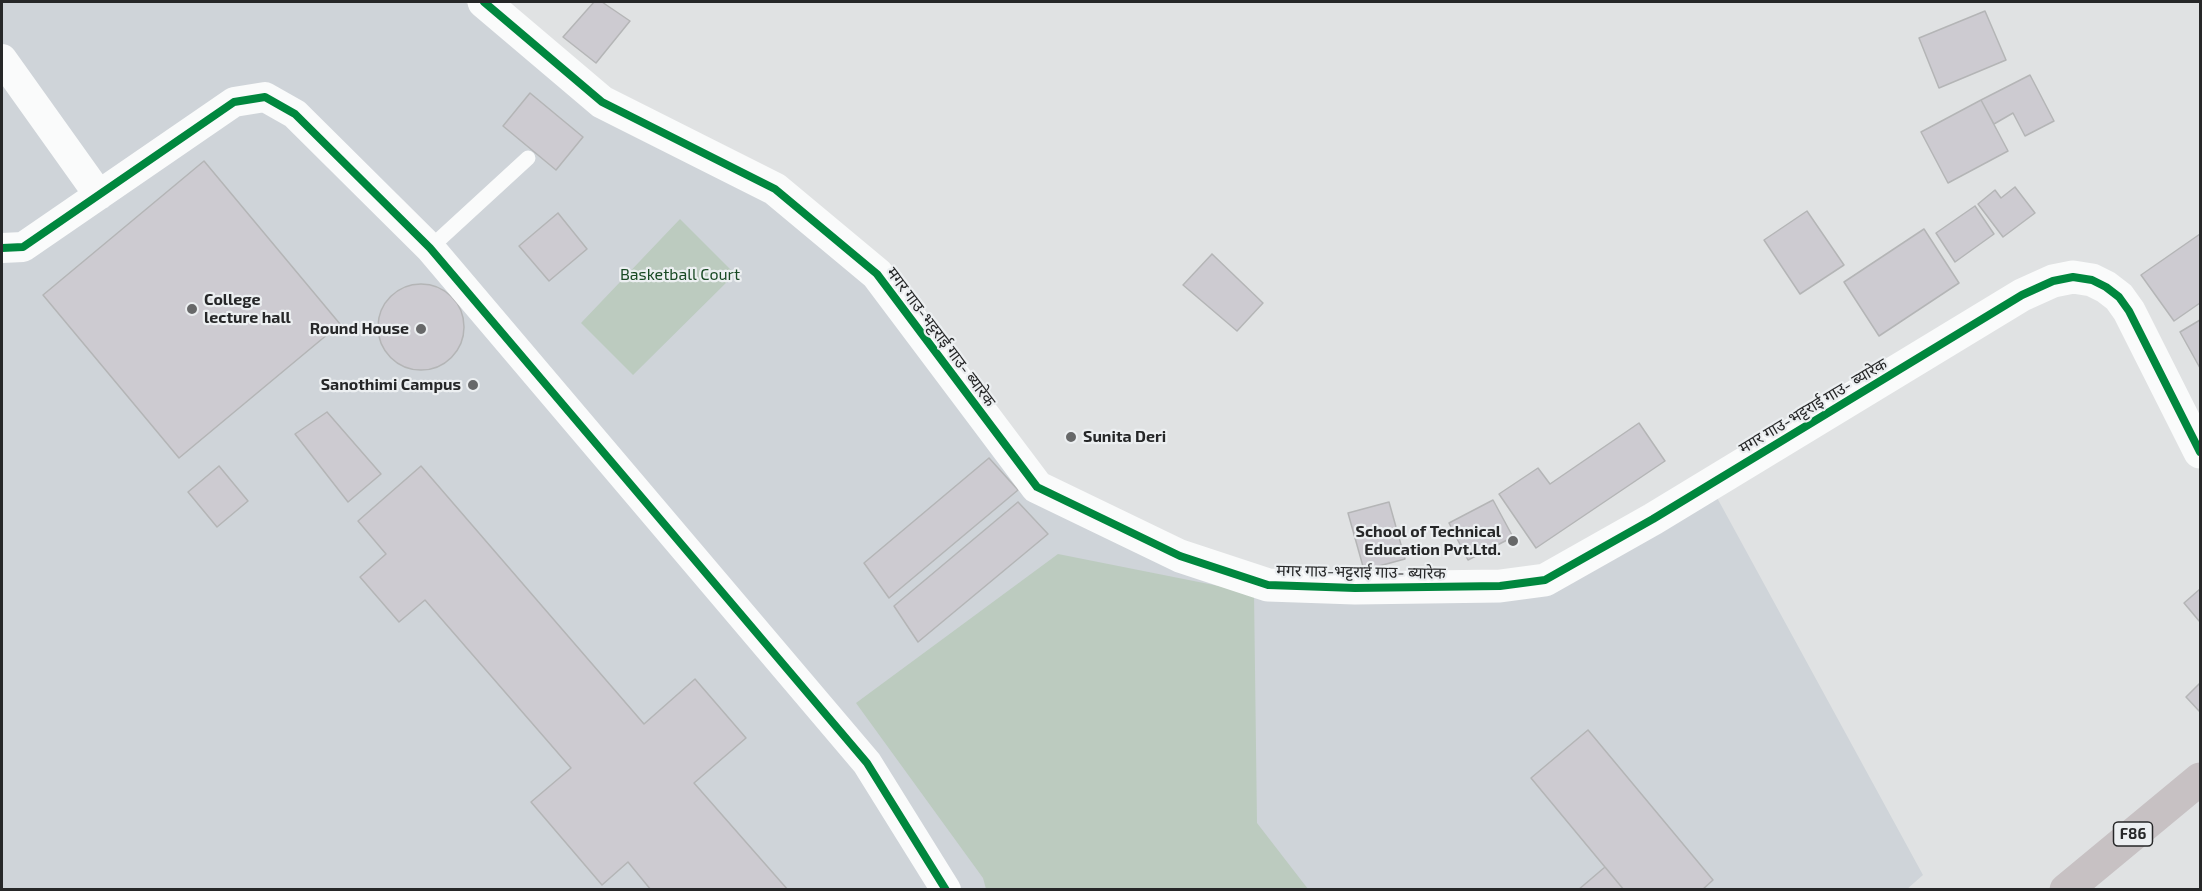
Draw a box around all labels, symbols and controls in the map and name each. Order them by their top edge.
street label: मगर गाउ-भट्टराई गाउ- ब्यारेक [882,264,1000,410]
park label: Basketball Court [620,265,740,285]
place label: College lecture hall [204,290,291,328]
marker: College lecture hall [185,302,199,316]
place label: Round House [310,319,409,339]
marker: Round House [414,322,428,336]
street label: मगर गाउ-भट्टराई गाउ- ब्यारेक [1736,354,1890,458]
place label: Sanothimi Campus [321,375,461,395]
marker: Sanothimi Campus [466,378,480,392]
place label: Sunita Deri [1083,427,1166,447]
marker: Sunita Deri [1064,430,1078,444]
place label: School of Technical Education Pvt.Ltd. [1356,522,1501,560]
marker: School of Technical Education Pvt.Ltd. [1506,534,1520,548]
street label: मगर गाउ-भट्टराई गाउ- ब्यारेक [1276,561,1446,583]
road number: F86 [2114,822,2152,846]

